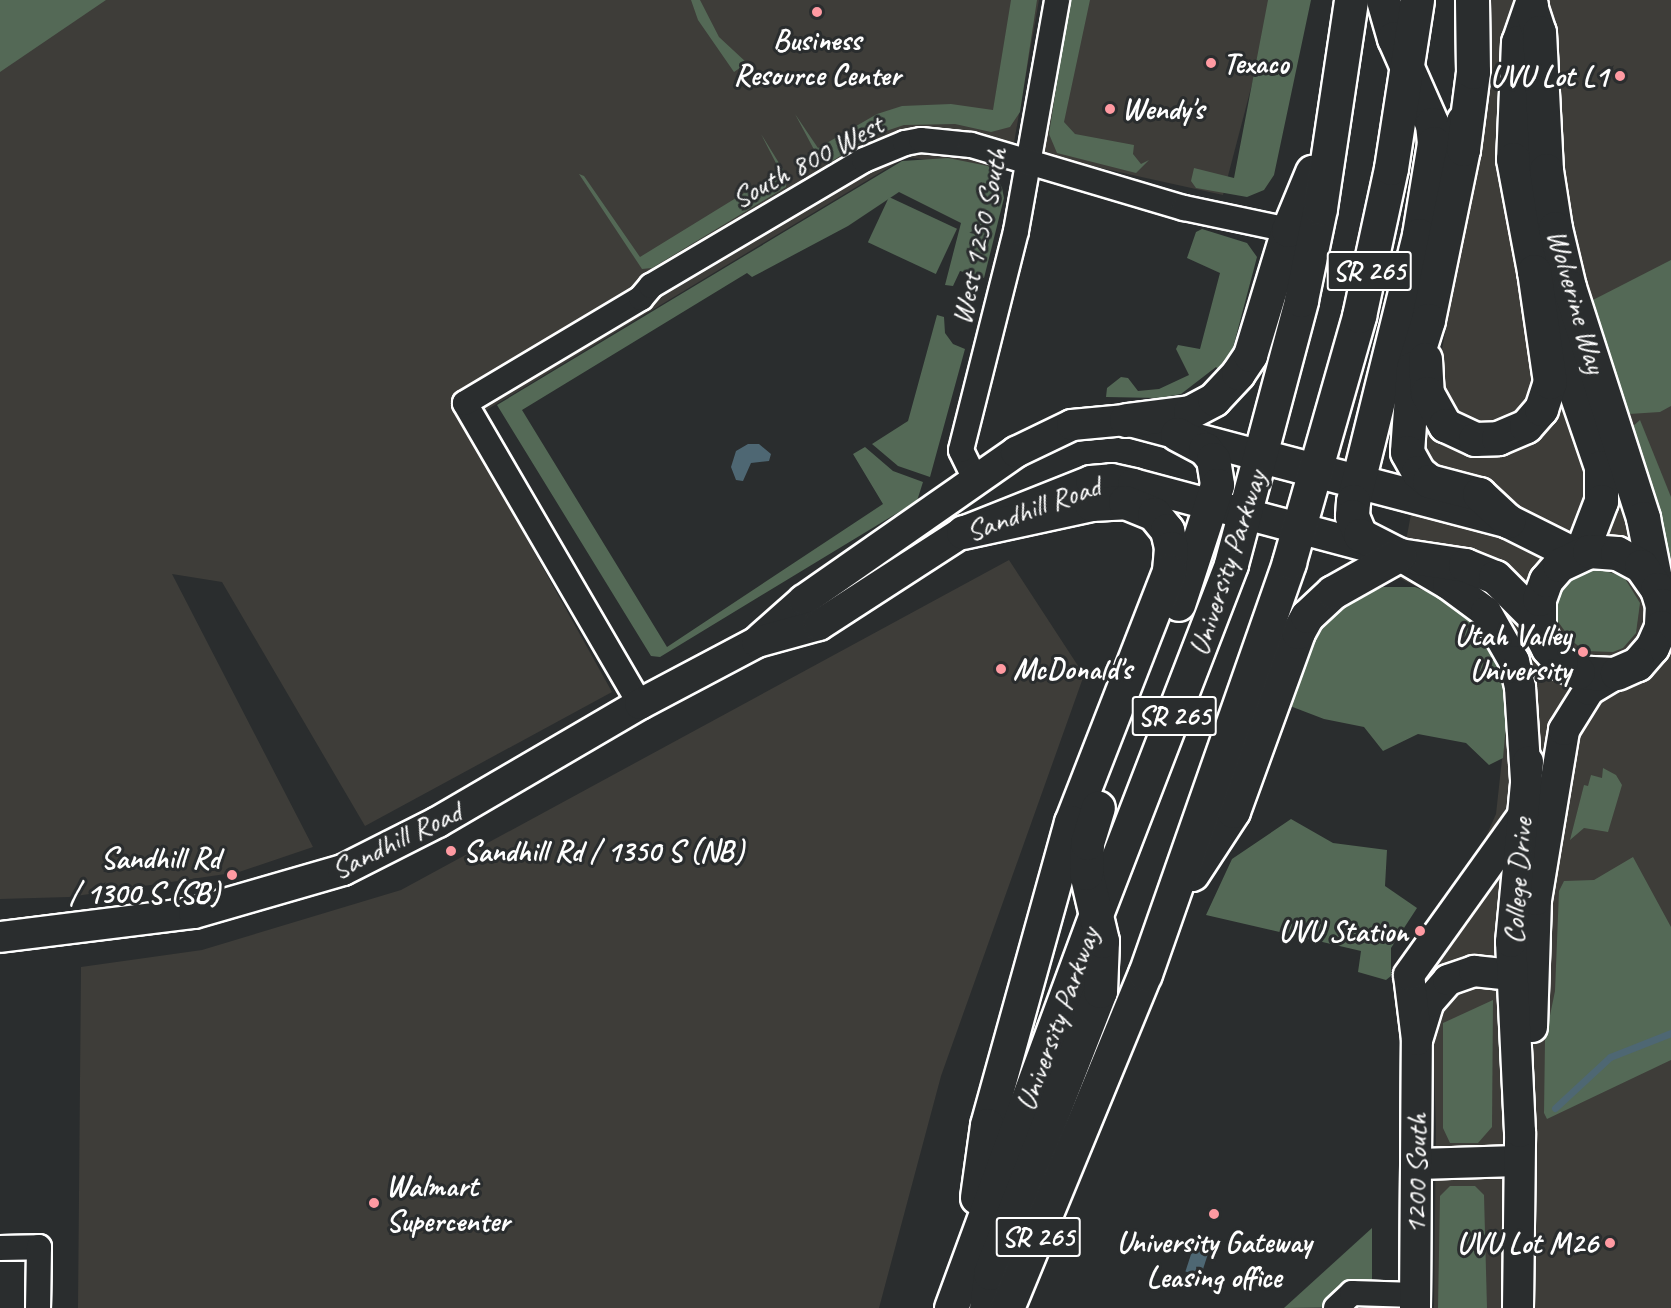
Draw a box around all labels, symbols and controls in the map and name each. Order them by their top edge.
marker: Business Resource Center [810,5,824,19]
place label: Business Resource Center [734,22,900,92]
place label: Texaco [1223,45,1288,81]
marker: Texaco [1204,56,1218,70]
place label: UVU Lot L1 [1490,58,1608,94]
marker: UVU Lot L1 [1613,69,1627,83]
place label: Wendy's [1122,91,1204,127]
marker: Wendy's [1103,102,1117,116]
street label: South 800 West [725,106,889,216]
street label: West 1250 South [943,144,1015,328]
street label: Wolverine Way [1539,225,1615,377]
road number: SR 265 [1326,246,1412,296]
street label: University Parkway [1180,466,1274,660]
street label: Sandhill Road [961,467,1105,549]
place label: Utah Valley University [1453,617,1571,688]
marker: Utah Valley University [1576,645,1590,659]
place label: McDonald's [1013,651,1132,687]
marker: McDonald's [994,662,1008,676]
road number: SR 265 [1130,691,1218,741]
street label: Sandhill Road [325,793,467,887]
street label: College Drive [1495,817,1539,945]
place label: Sandhill Rd / 1350 S (NB) [463,833,744,869]
place label: Sandhill Rd / 1300 S (SB) [69,840,220,910]
marker: Sandhill Rd / 1350 S (NB) [444,844,458,858]
marker: Sandhill Rd / 1300 S (SB) [225,868,239,882]
place label: UVU Station [1278,913,1408,949]
street label: University Parkway [1007,922,1107,1116]
marker: UVU Station [1413,924,1427,938]
street label: 1200 South [1397,1113,1435,1235]
place label: Walmart Supercenter [386,1168,510,1238]
marker: Walmart Supercenter [367,1196,381,1210]
marker: University Gateway Leasing office [1207,1207,1221,1221]
road number: SR 265 [994,1212,1082,1262]
place label: University Gateway Leasing office [1116,1224,1312,1294]
place label: UVU Lot M26 [1456,1225,1598,1261]
marker: UVU Lot M26 [1603,1236,1617,1250]

